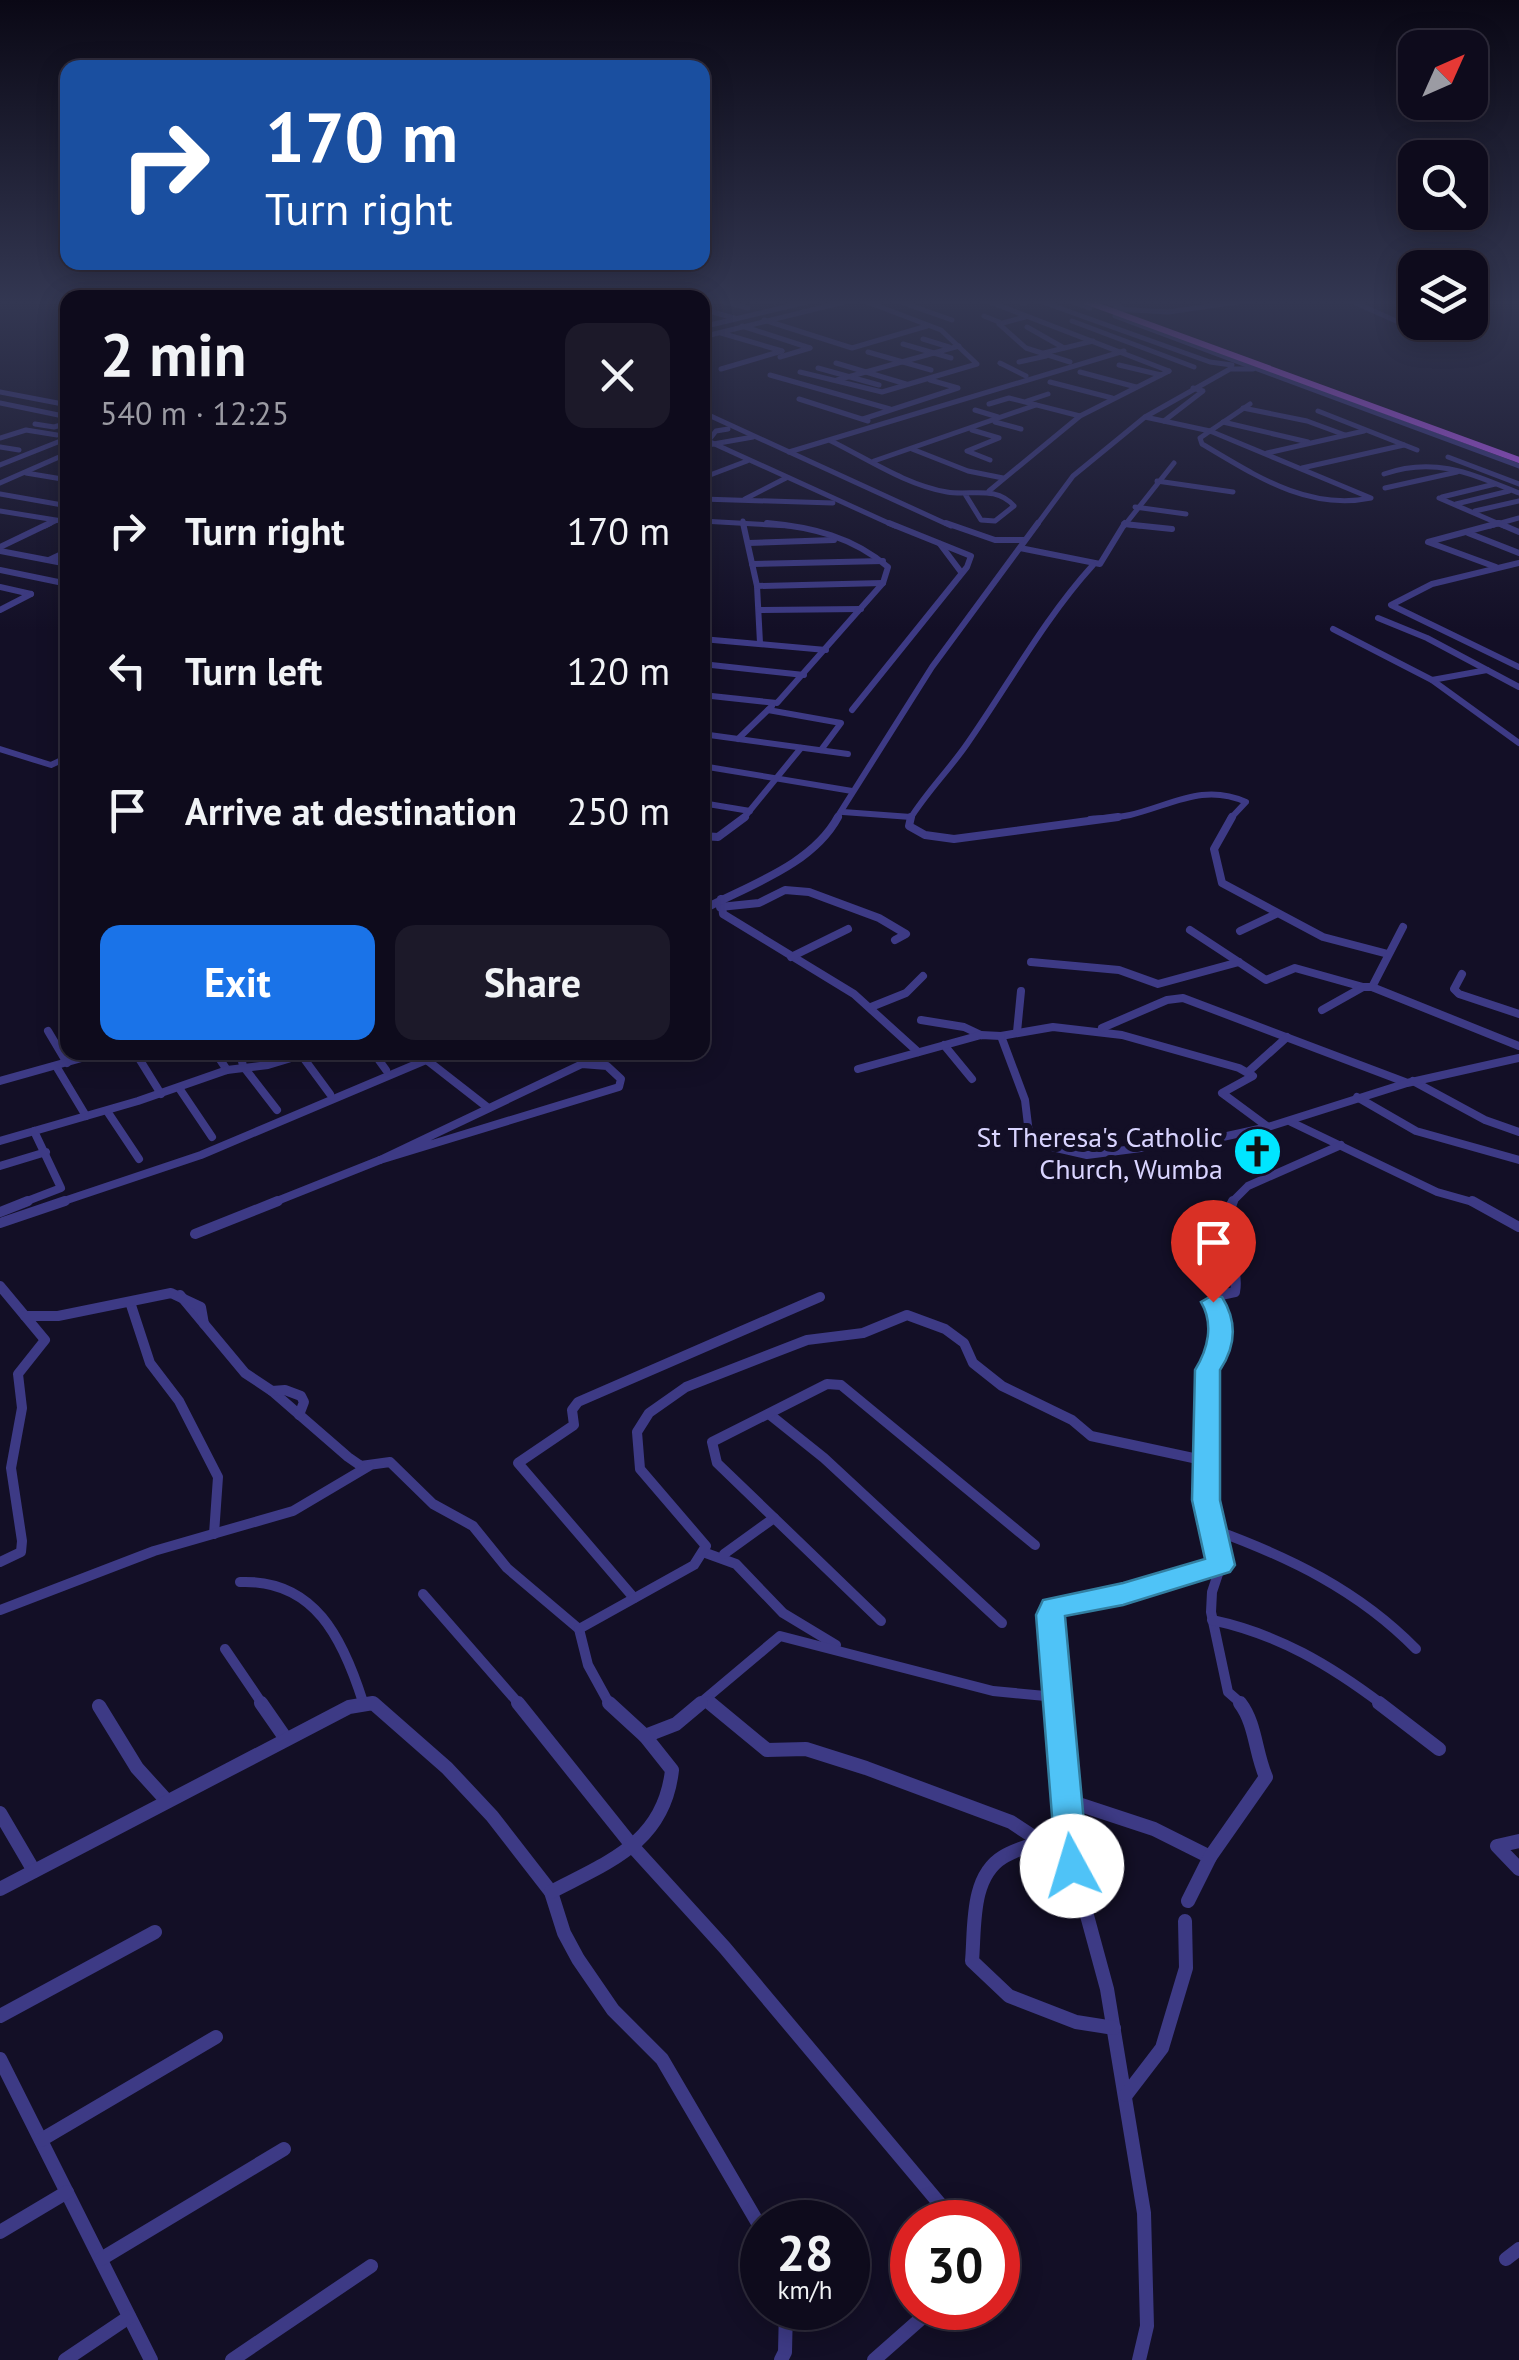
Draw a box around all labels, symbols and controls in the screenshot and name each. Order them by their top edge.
north arrow [1398,30,1488,120]
map controls [1398,30,1488,340]
text: 170 m [265,91,458,181]
icon: right [100,100,230,230]
button: search [1398,140,1488,230]
text: Turn right [265,179,453,237]
button: layers [1398,250,1488,340]
text: 2 min [100,315,246,393]
button: close [565,323,670,428]
text: 540 m · 12:25 [100,392,289,434]
icon: right [100,503,155,558]
text: Turn right [185,506,345,555]
text: 170 m [567,506,670,555]
icon: left [100,643,155,698]
text: Turn left [185,646,322,695]
text: 120 m [567,646,670,695]
icon: arrive [100,783,155,838]
text: Arrive at destination [185,786,517,835]
text: 250 m [567,786,670,835]
button: Exit [100,925,375,1040]
button: Share [395,925,670,1040]
place label: St Theresa's Catholic Church, Wumba [977,1118,1223,1187]
church icon: St Theresa's Catholic Church, Wumba [1232,1126,1284,1178]
pin [1171,1200,1256,1303]
icon: arrive [1186,1215,1241,1270]
position arrow [1020,1814,1124,1918]
speed limit sign: 30 [890,2200,1020,2330]
text: 28 [777,2220,833,2285]
text: km/h [778,2274,832,2306]

